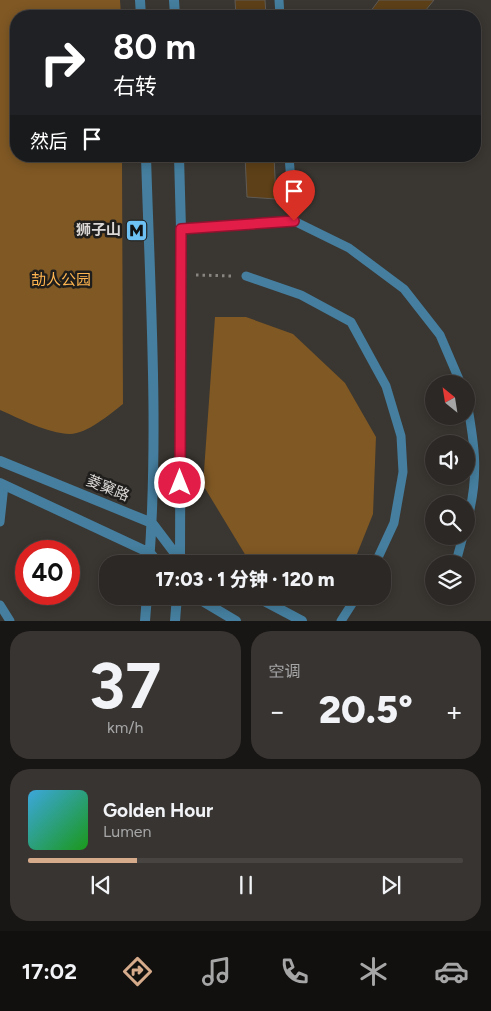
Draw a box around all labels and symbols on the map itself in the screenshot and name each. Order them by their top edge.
pin [273,170,315,221]
metro station icon: 狮子山 [125,218,149,242]
place label: 狮子山 [76,221,121,239]
park label: 劼人公园 [31,271,91,289]
north arrow [425,375,475,425]
position arrow [153,456,205,508]
street label: 菱窠路 [84,471,132,505]
speed limit sign: 40 [15,540,80,605]

